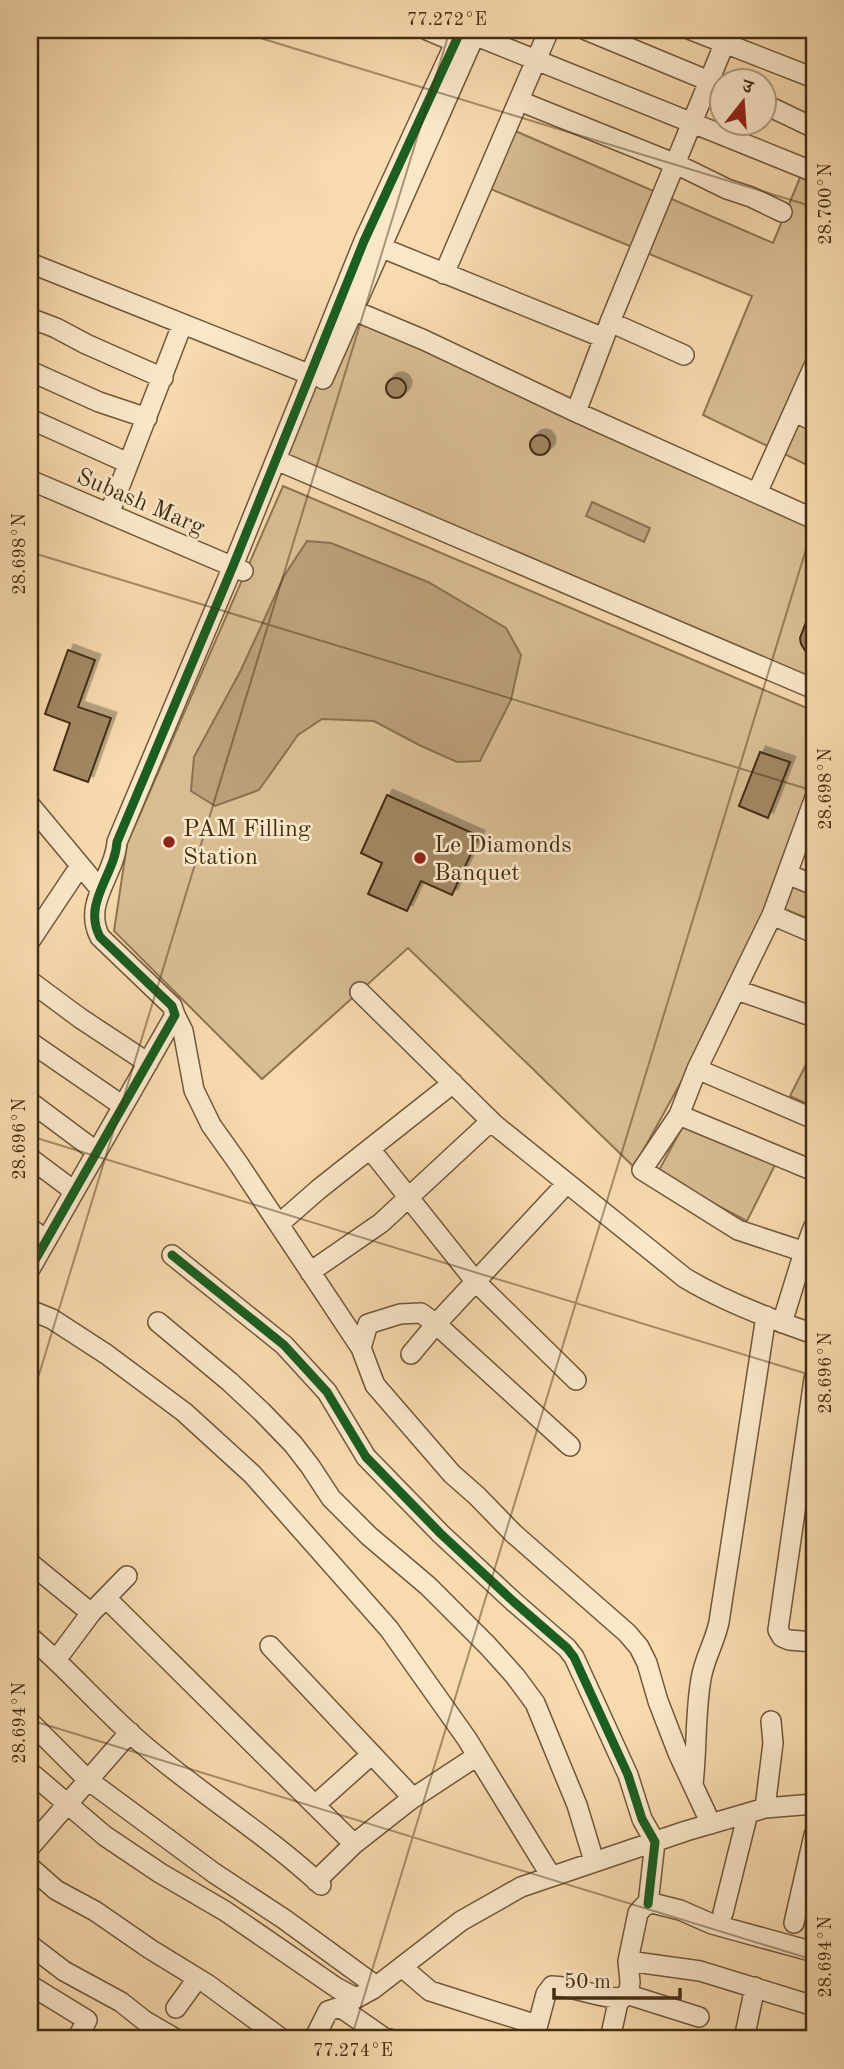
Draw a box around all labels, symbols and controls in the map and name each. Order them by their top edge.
text: 77.272°E [407,11,487,29]
north arrow [708,66,778,136]
text: उ [738,77,756,99]
text: 28.700°N [817,163,835,245]
street label: Subash Marg [73,465,208,541]
text: 28.698°N [11,513,29,595]
text: 28.698°N [817,748,835,830]
place label: PAM Filling Station [183,818,311,870]
marker: PAM Filling Station [161,834,177,850]
place label: Le Diamonds Banquet [434,834,572,886]
marker: Le Diamonds Banquet [412,850,428,866]
text: 28.696°N [11,1098,29,1180]
text: 28.696°N [817,1332,835,1414]
text: 28.694°N [11,1682,29,1764]
text: 28.694°N [817,1916,835,1998]
scale bar [554,1957,680,2001]
text: 50 m [564,1972,611,1993]
text: 77.274°E [313,2042,393,2060]

